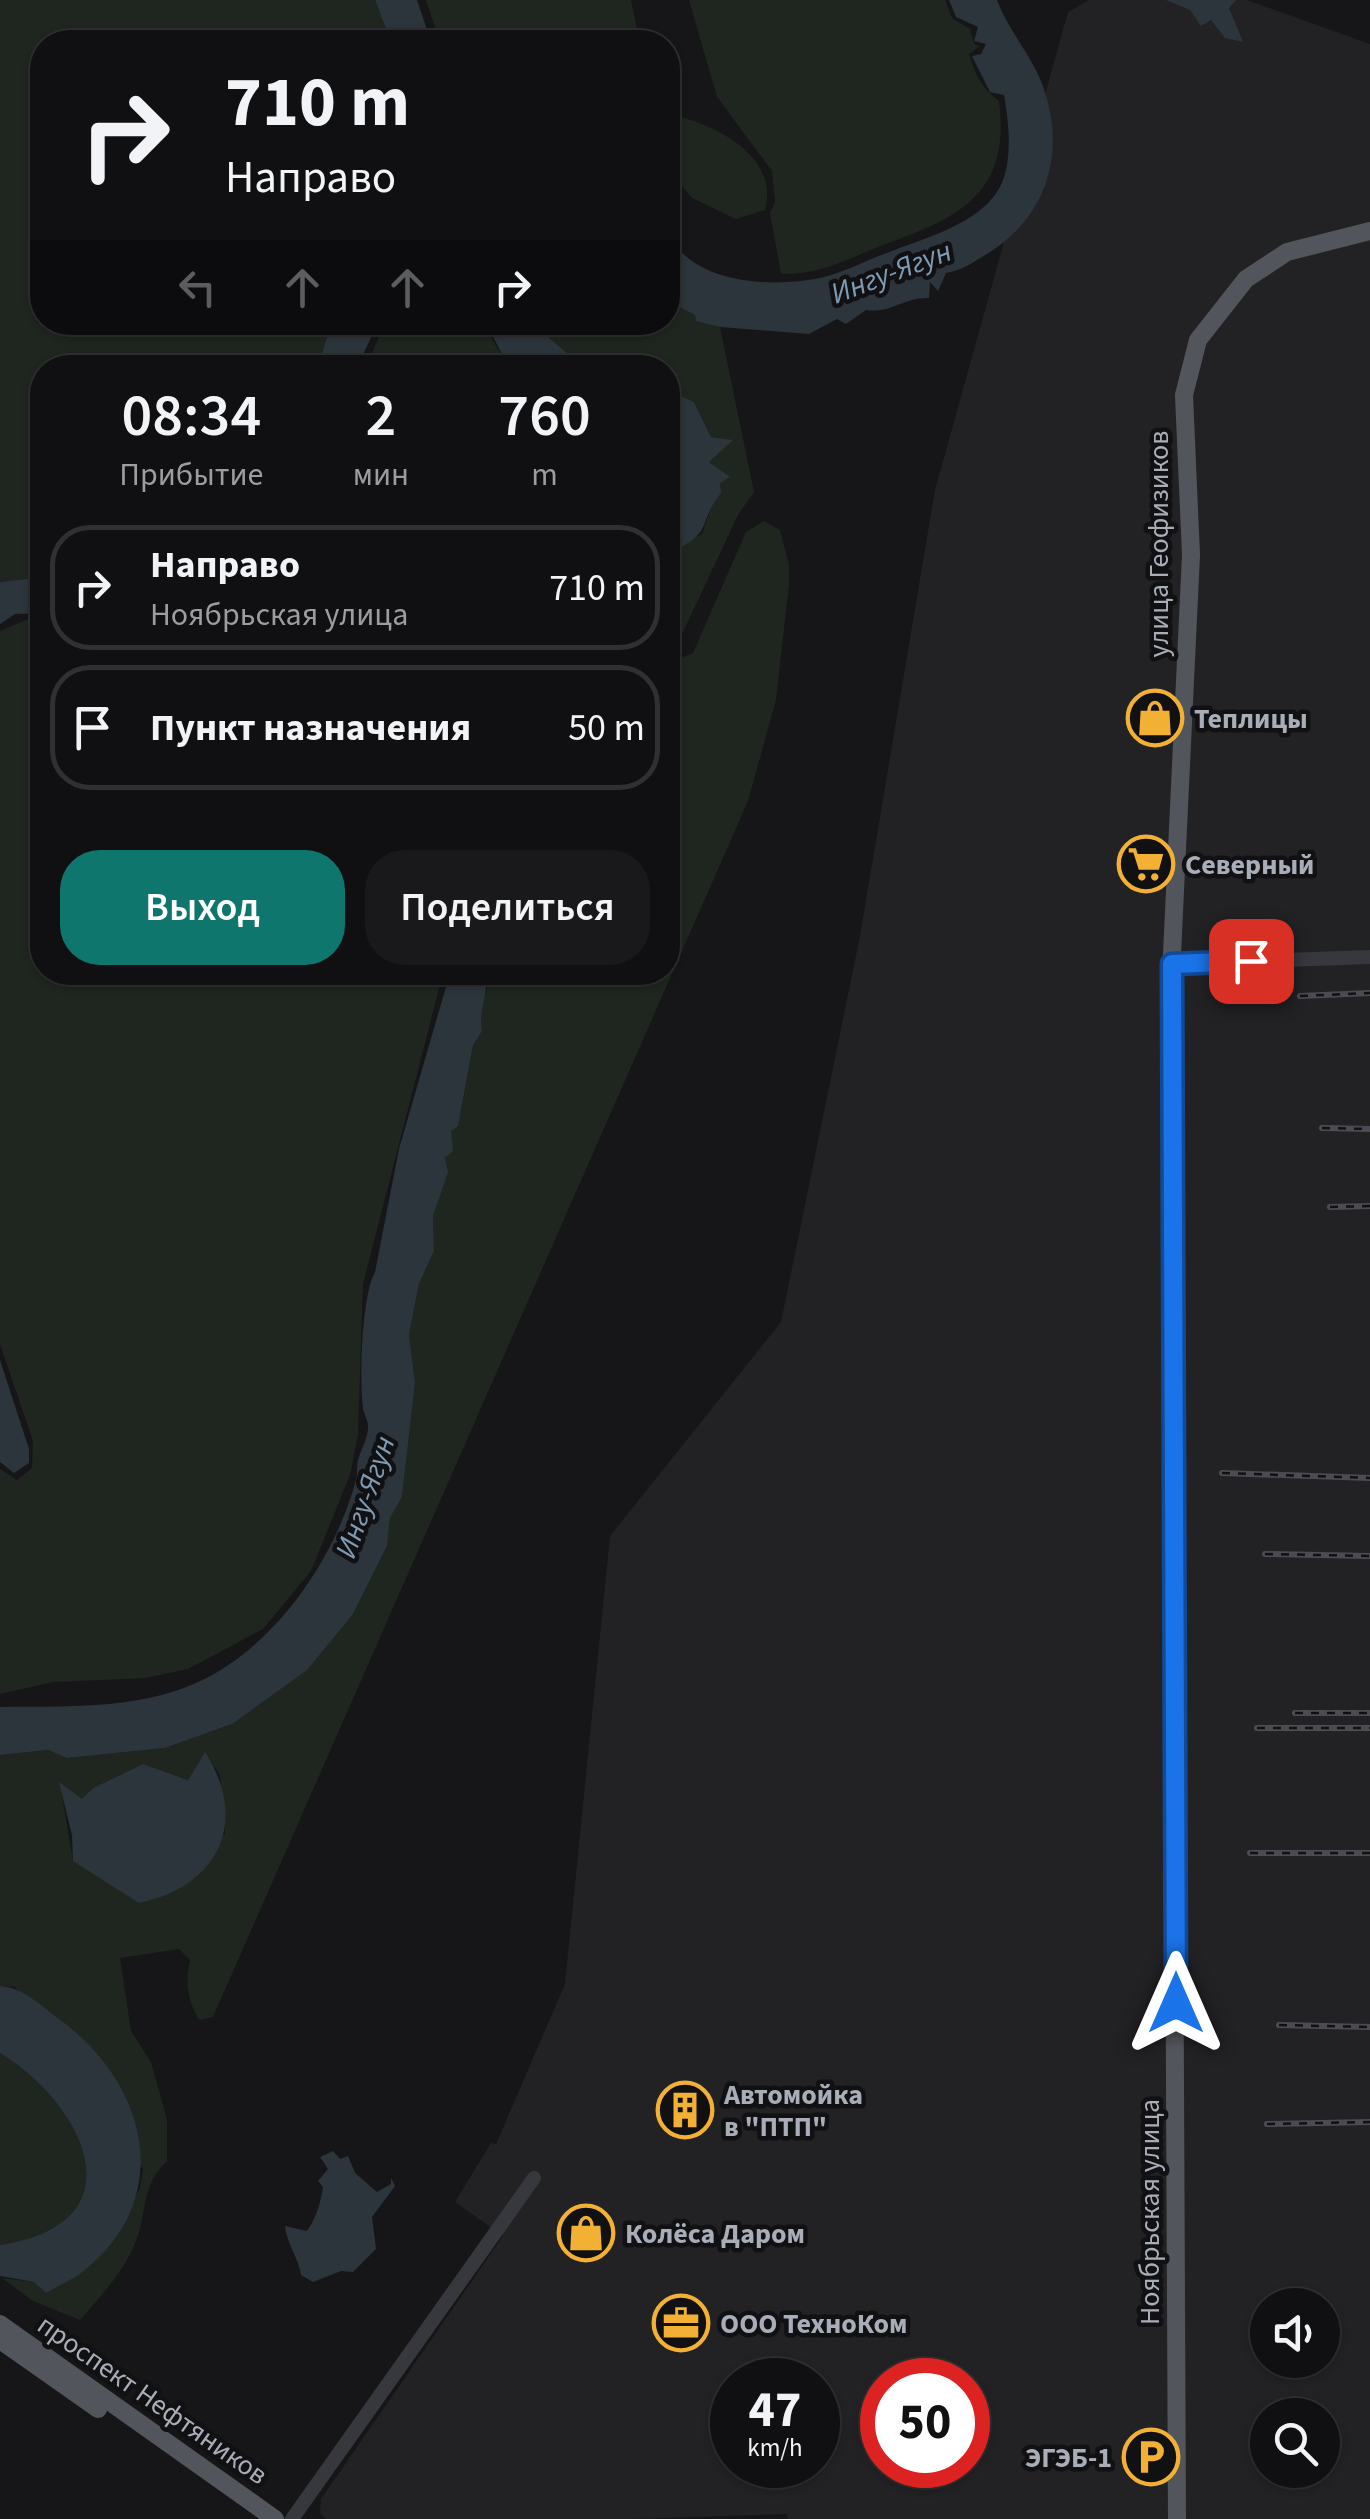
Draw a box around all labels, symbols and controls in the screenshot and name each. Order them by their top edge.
text: 710 m [225,53,410,153]
icon: right [60,70,190,200]
text: Направо [225,146,396,210]
water label: Ингу-Ягун [824,230,958,315]
icon: left [170,260,225,315]
icon: ahead [275,260,330,315]
icon: ahead [380,260,435,315]
icon: right [485,260,540,315]
text: 08:34 [122,374,261,459]
text: 2 [366,374,396,459]
text: 760 [498,374,591,459]
street label: улица Геофизиков [1139,431,1179,657]
text: Прибытие [119,452,263,498]
text: мин [353,452,409,498]
text: m [531,452,558,498]
text: Направо [150,538,300,592]
icon: right [65,560,120,615]
text: 710 m [549,561,645,615]
text: Ноябрьская улица [150,592,408,638]
shop icon: Теплицы [1125,688,1185,748]
place label: Теплицы [1194,699,1308,739]
icon: arrive [65,700,120,755]
text: Пункт назначения [150,701,471,755]
text: 50 m [568,701,645,755]
supermarket icon: Северный [1116,834,1176,894]
place label: Северный [1185,845,1314,885]
button: Выход [60,850,345,965]
button: Поделиться [365,850,650,965]
pin [1209,919,1294,1004]
icon: arrive [1224,934,1279,989]
water label: Ингу-Ягун [325,1430,406,1564]
position arrow [1124,1951,1228,2055]
place label: Автомойка в "ПТП" [723,2075,863,2147]
building icon: Автомойка в "ПТП" [655,2080,715,2140]
street label: Ноябрьская улица [1130,2099,1170,2325]
shop icon: Колёса Даром [556,2203,616,2263]
place label: Колёса Даром [625,2214,805,2254]
map controls [1250,2288,1340,2488]
button: sound [1250,2288,1340,2378]
office icon: ООО ТехноКом [651,2293,711,2353]
place label: ООО ТехноКом [720,2304,908,2344]
street label: проспект Нефтяников [29,2305,276,2495]
speed limit sign: 50 [860,2358,990,2488]
text: 47 [749,2375,801,2446]
button: search [1250,2398,1340,2488]
parking icon: ЭГЭБ-1 [1121,2427,1181,2487]
text: km/h [747,2430,803,2466]
place label: ЭГЭБ-1 [1025,2438,1112,2478]

